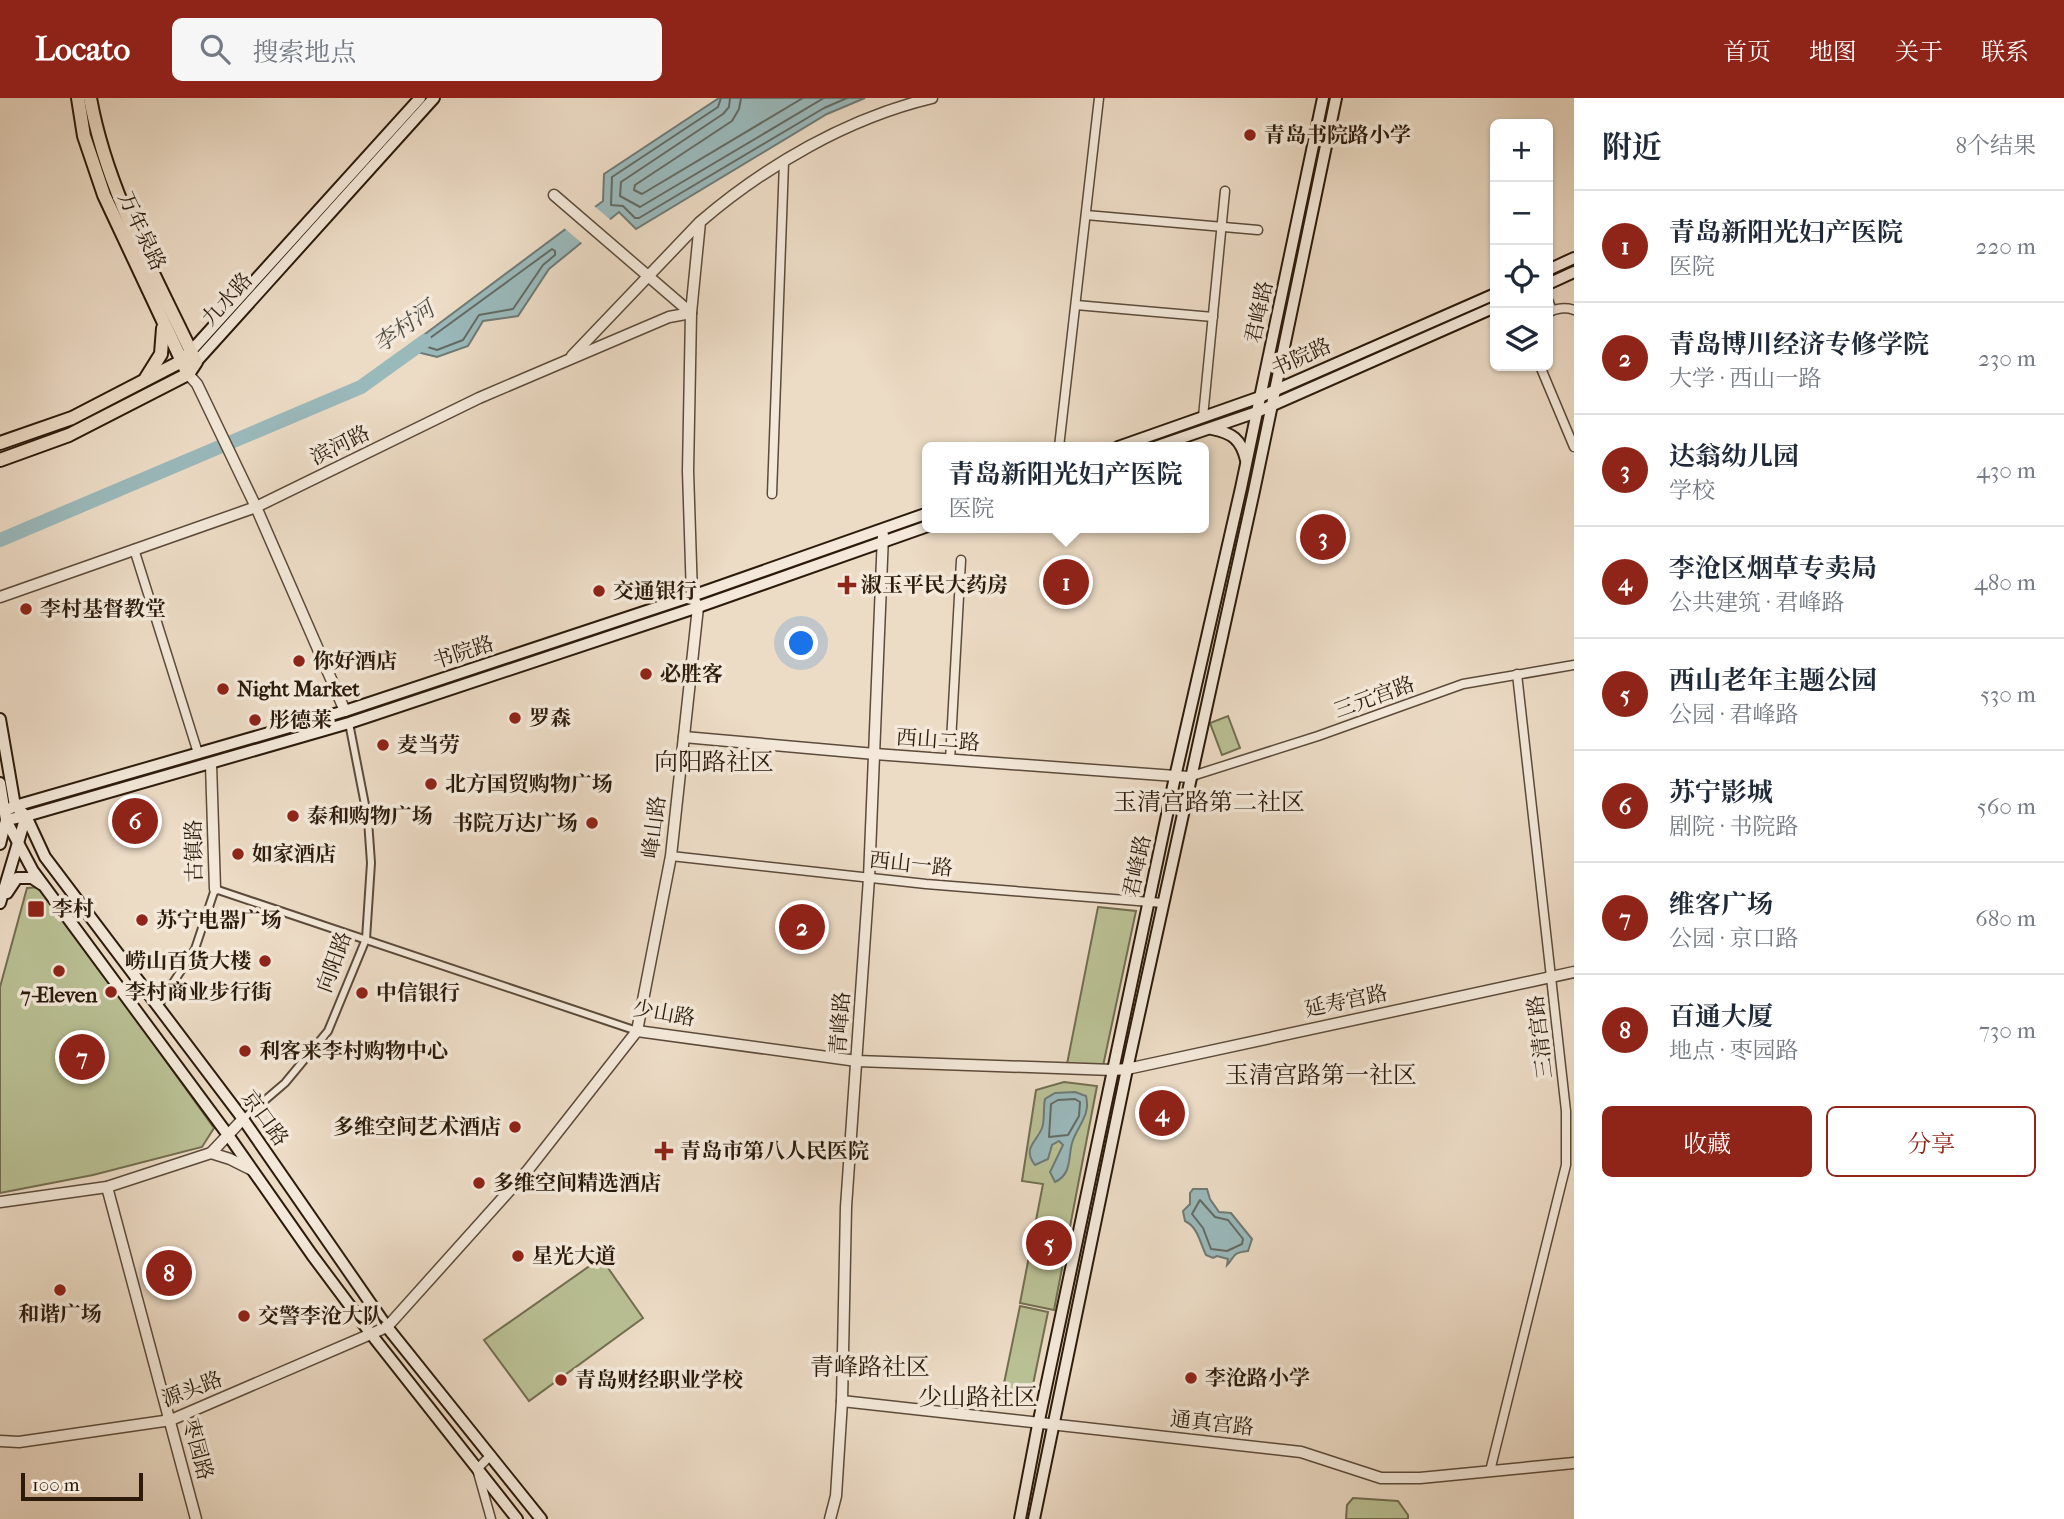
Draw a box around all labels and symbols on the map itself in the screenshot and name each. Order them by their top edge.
place label: 青岛书院路小学 [1264,123,1411,147]
marker: 青岛书院路小学 [1242,127,1258,143]
street label: 万年泉路 [113,188,171,274]
street label: 九水路 [197,268,257,330]
street label: 君峰路 [1241,279,1277,345]
water label: 李村河 [368,293,443,358]
street label: 书院路 [1267,333,1335,381]
street label: 滨河路 [306,420,374,470]
pin: 3 [1300,511,1346,563]
pin: 1 [1043,556,1089,608]
place label: 淑玉平民大药房 [861,573,1008,597]
marker: 淑玉平民大药房 [839,577,855,593]
place label: 交通银行 [613,579,697,603]
marker: 交通银行 [591,583,607,599]
place label: 李村基督教堂 [40,597,166,621]
marker: 李村基督教堂 [18,601,34,617]
your location [784,626,818,660]
street label: 书院路 [429,631,497,673]
place label: 你好酒店 [313,649,397,673]
marker: 你好酒店 [291,653,307,669]
place label: 必胜客 [660,662,723,686]
marker: 必胜客 [638,666,654,682]
street label: 三元宫路 [1330,671,1418,723]
place label: Night Market [237,677,360,701]
marker: Night Market [215,681,231,697]
place label: 罗森 [529,706,571,730]
place label: 彤德莱 [269,708,332,732]
marker: 罗森 [507,710,523,726]
marker: 彤德莱 [247,712,263,728]
street label: 西山二路 [895,725,981,755]
place label: 麦当劳 [397,733,460,757]
marker: 麦当劳 [375,737,391,753]
district label: 向阳路社区 [654,748,774,776]
place label: 北方国贸购物广场 [445,772,613,796]
marker: 北方国贸购物广场 [423,776,439,792]
district label: 玉清宫路第二社区 [1113,788,1305,816]
street label: 峰山路 [638,794,670,860]
pin: 6 [112,795,158,847]
place label: 泰和购物广场 [307,804,433,828]
marker: 泰和购物广场 [285,808,301,824]
place label: 书院万达广场 [452,811,578,835]
marker: 书院万达广场 [584,815,600,831]
street label: 古镇路 [181,819,207,883]
street label: 君峰路 [1119,833,1155,899]
place label: 如家酒店 [252,842,336,866]
marker: 如家酒店 [230,846,246,862]
street label: 西山一路 [868,848,954,880]
place label: 李村 [52,897,94,921]
marker: 李村 [26,899,46,919]
pin: 2 [779,901,825,953]
place label: 苏宁电器广场 [156,908,282,932]
marker: 苏宁电器广场 [134,912,150,928]
street label: 向阳路 [312,928,356,996]
place label: 崂山百货大楼 [125,949,251,973]
marker: 崂山百货大楼 [257,953,273,969]
marker: 7-Eleven [51,963,67,979]
place label: 李村商业步行街 [125,980,272,1004]
place label: 中信银行 [376,981,460,1005]
street label: 延寿宫路 [1302,981,1390,1021]
place label: 7-Eleven [20,983,98,1007]
marker: 李村商业步行街 [103,984,119,1000]
marker: 中信银行 [354,985,370,1001]
street label: 青峰路 [826,991,854,1055]
street label: 三清宫路 [1523,994,1557,1080]
street label: 少山路 [631,996,697,1030]
pin: 7 [59,1031,105,1083]
place label: 利客来李村购物中心 [259,1039,448,1063]
marker: 利客来李村购物中心 [237,1043,253,1059]
district label: 玉清宫路第一社区 [1225,1061,1417,1089]
street label: 京口路 [237,1085,293,1151]
pin: 4 [1139,1087,1185,1139]
place label: 多维空间艺术酒店 [333,1115,501,1139]
marker: 多维空间艺术酒店 [507,1119,523,1135]
place label: 青岛市第八人民医院 [680,1139,869,1163]
marker: 青岛市第八人民医院 [654,1141,674,1161]
place label: 多维空间精选酒店 [493,1171,661,1195]
marker: 多维空间精选酒店 [471,1175,487,1191]
pin: 5 [1026,1217,1072,1269]
place label: 星光大道 [532,1244,616,1268]
pin: 8 [146,1247,192,1299]
marker: 星光大道 [510,1248,526,1264]
marker: 和谐广场 [52,1282,68,1298]
place label: 和谐广场 [18,1302,102,1326]
place label: 交警李沧大队 [258,1304,384,1328]
marker: 交警李沧大队 [236,1308,252,1324]
district label: 青峰路社区 [810,1353,930,1381]
place label: 李沧路小学 [1205,1366,1310,1390]
street label: 源头路 [158,1367,226,1411]
place label: 青岛财经职业学校 [575,1368,743,1392]
marker: 李沧路小学 [1183,1370,1199,1386]
marker: 青岛财经职业学校 [553,1372,569,1388]
district label: 少山路社区 [918,1383,1038,1411]
street label: 通真宫路 [1169,1407,1255,1439]
street label: 枣园路 [178,1415,218,1483]
scale bar [21,1470,144,1502]

